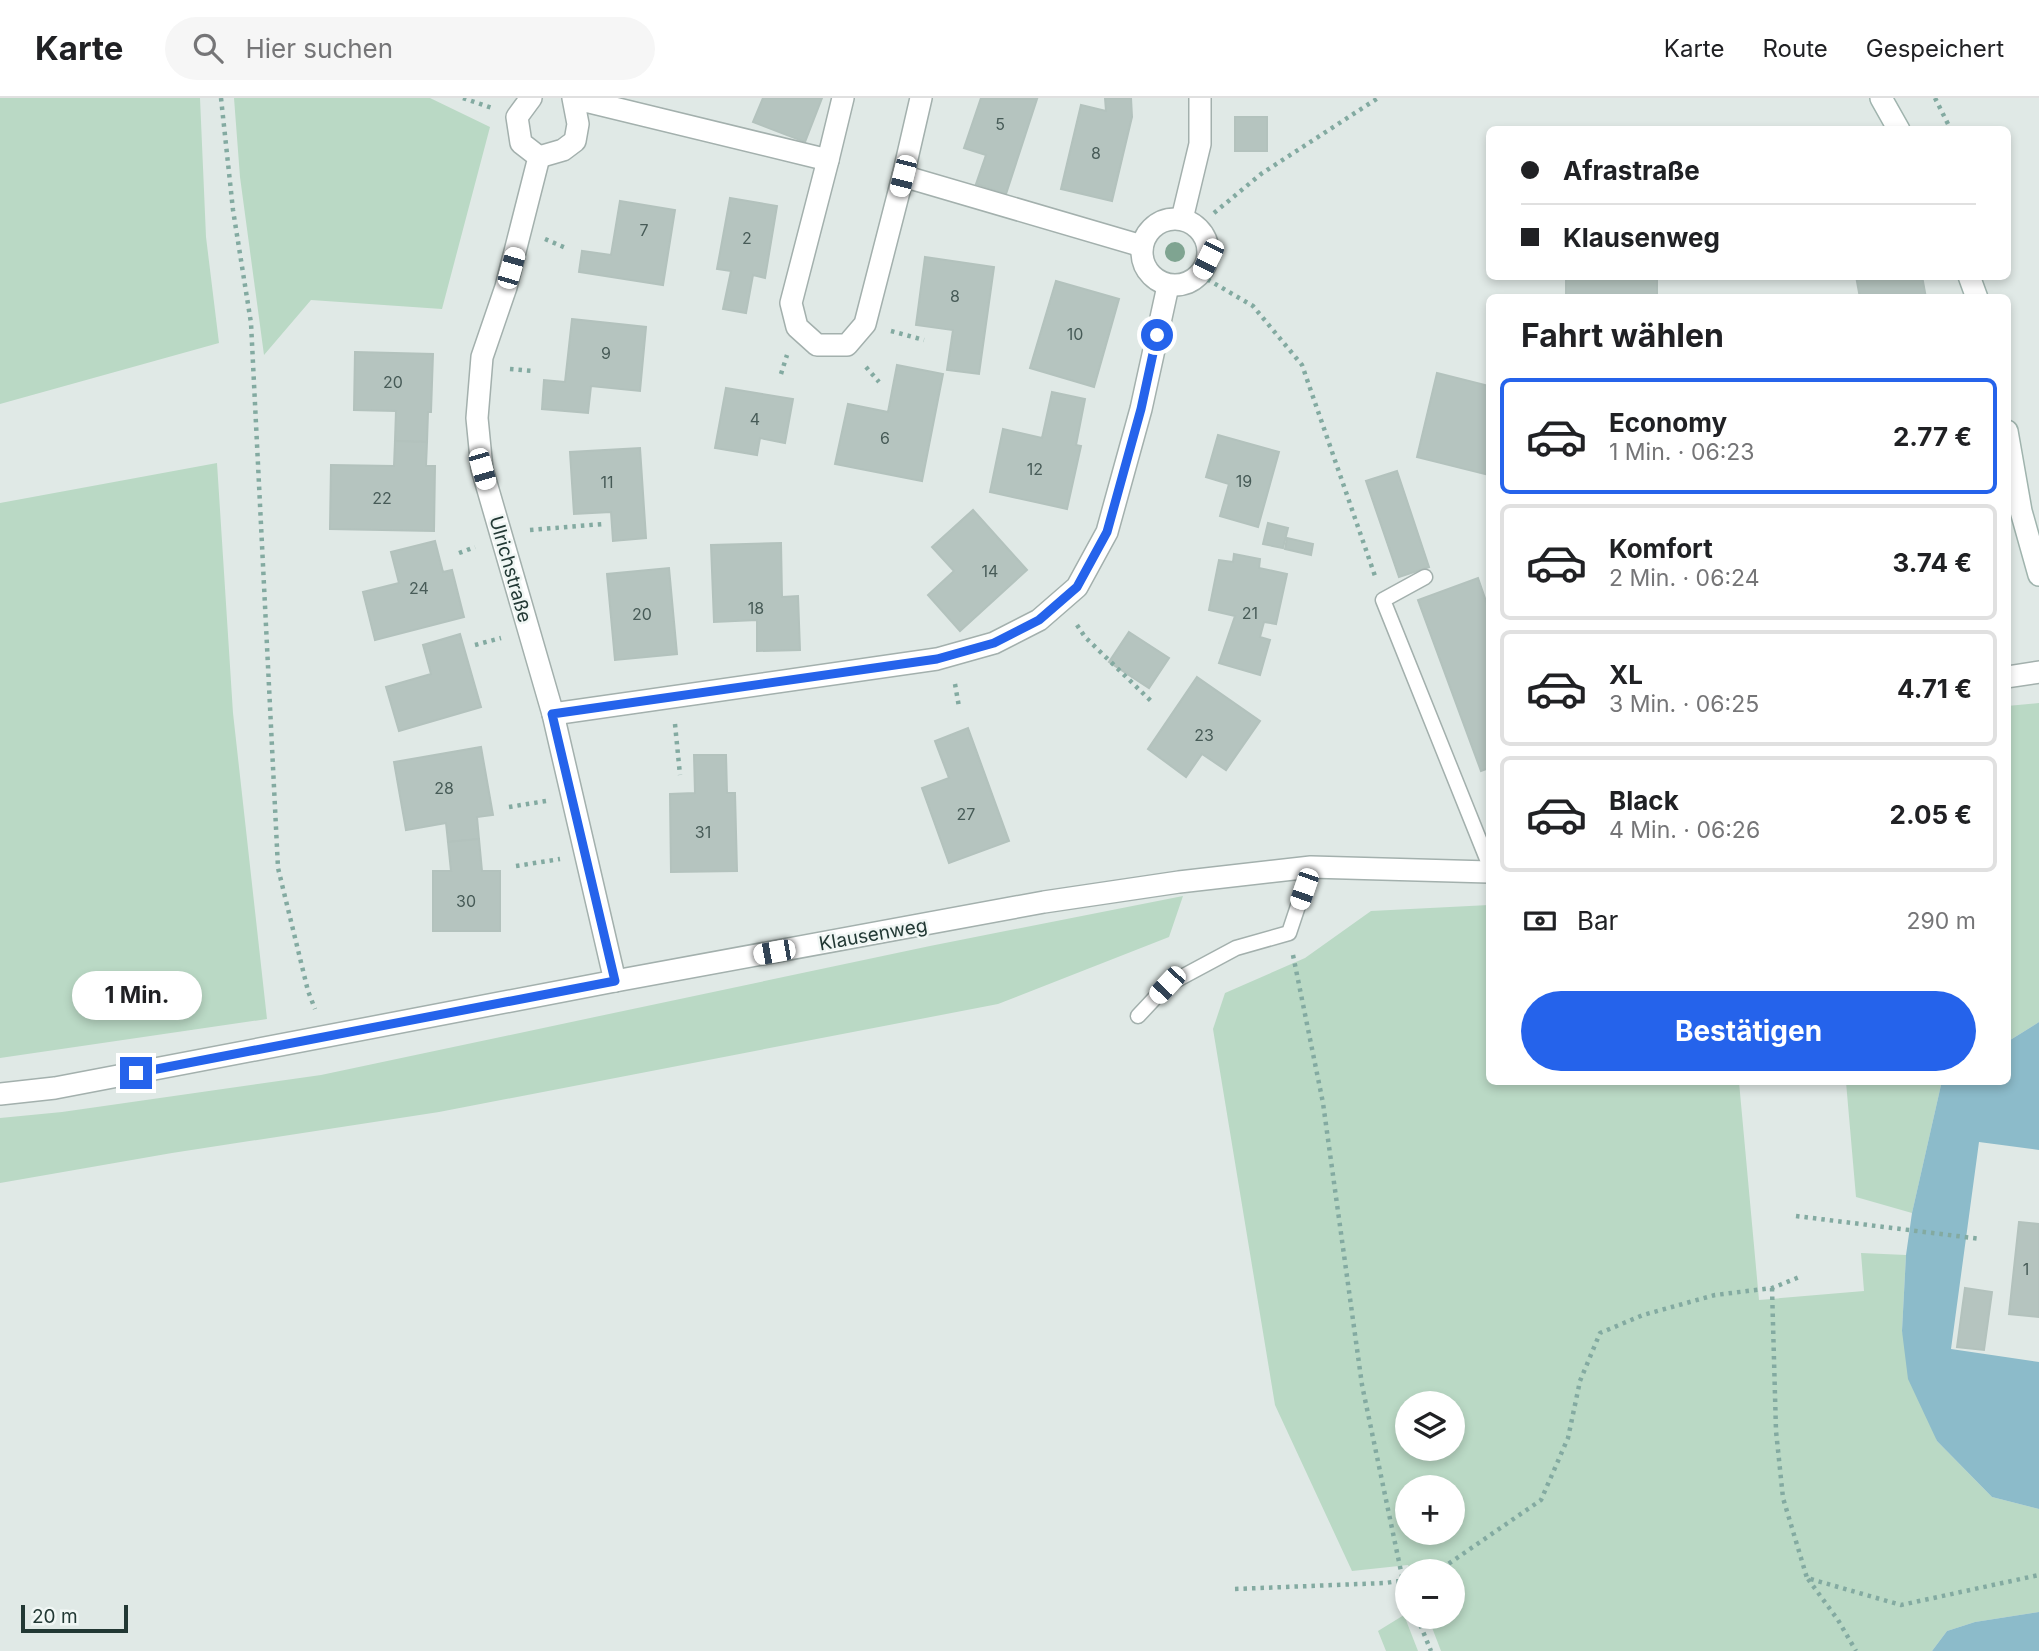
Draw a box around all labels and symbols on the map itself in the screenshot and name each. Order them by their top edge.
house number: 5 [995,114,1005,134]
house number: 8 [1091,143,1101,163]
car [888,153,919,199]
house number: 7 [639,220,649,240]
house number: 2 [742,228,752,248]
car [1190,236,1227,282]
car [496,245,527,291]
house number: 8 [950,286,960,306]
route start [1141,319,1173,351]
house number: 10 [1067,324,1083,344]
house number: 9 [601,343,611,363]
house number: 20 [383,372,403,392]
house number: 4 [750,409,760,429]
house number: 6 [880,428,890,448]
car [467,446,498,492]
house number: 12 [1027,459,1043,479]
house number: 19 [1236,471,1252,491]
house number: 11 [600,472,614,492]
house number: 22 [372,488,392,508]
street label: Ulrichstraße [484,513,537,625]
house number: 14 [982,561,998,581]
house number: 24 [409,578,429,598]
house number: 18 [748,598,764,618]
house number: 21 [1242,603,1258,623]
house number: 20 [632,604,652,624]
house number: 23 [1194,725,1214,745]
house number: 28 [434,778,454,798]
house number: 27 [957,804,975,824]
house number: 31 [695,822,711,842]
car [1288,866,1321,912]
house number: 30 [456,891,476,911]
street label: Klausenweg [817,914,929,955]
car [752,938,797,966]
car [1145,962,1190,1008]
callout: 1 Min. [71,972,201,1020]
route end [120,1057,152,1089]
house number: 1 [2023,1259,2029,1279]
scale bar [21,1602,128,1634]

